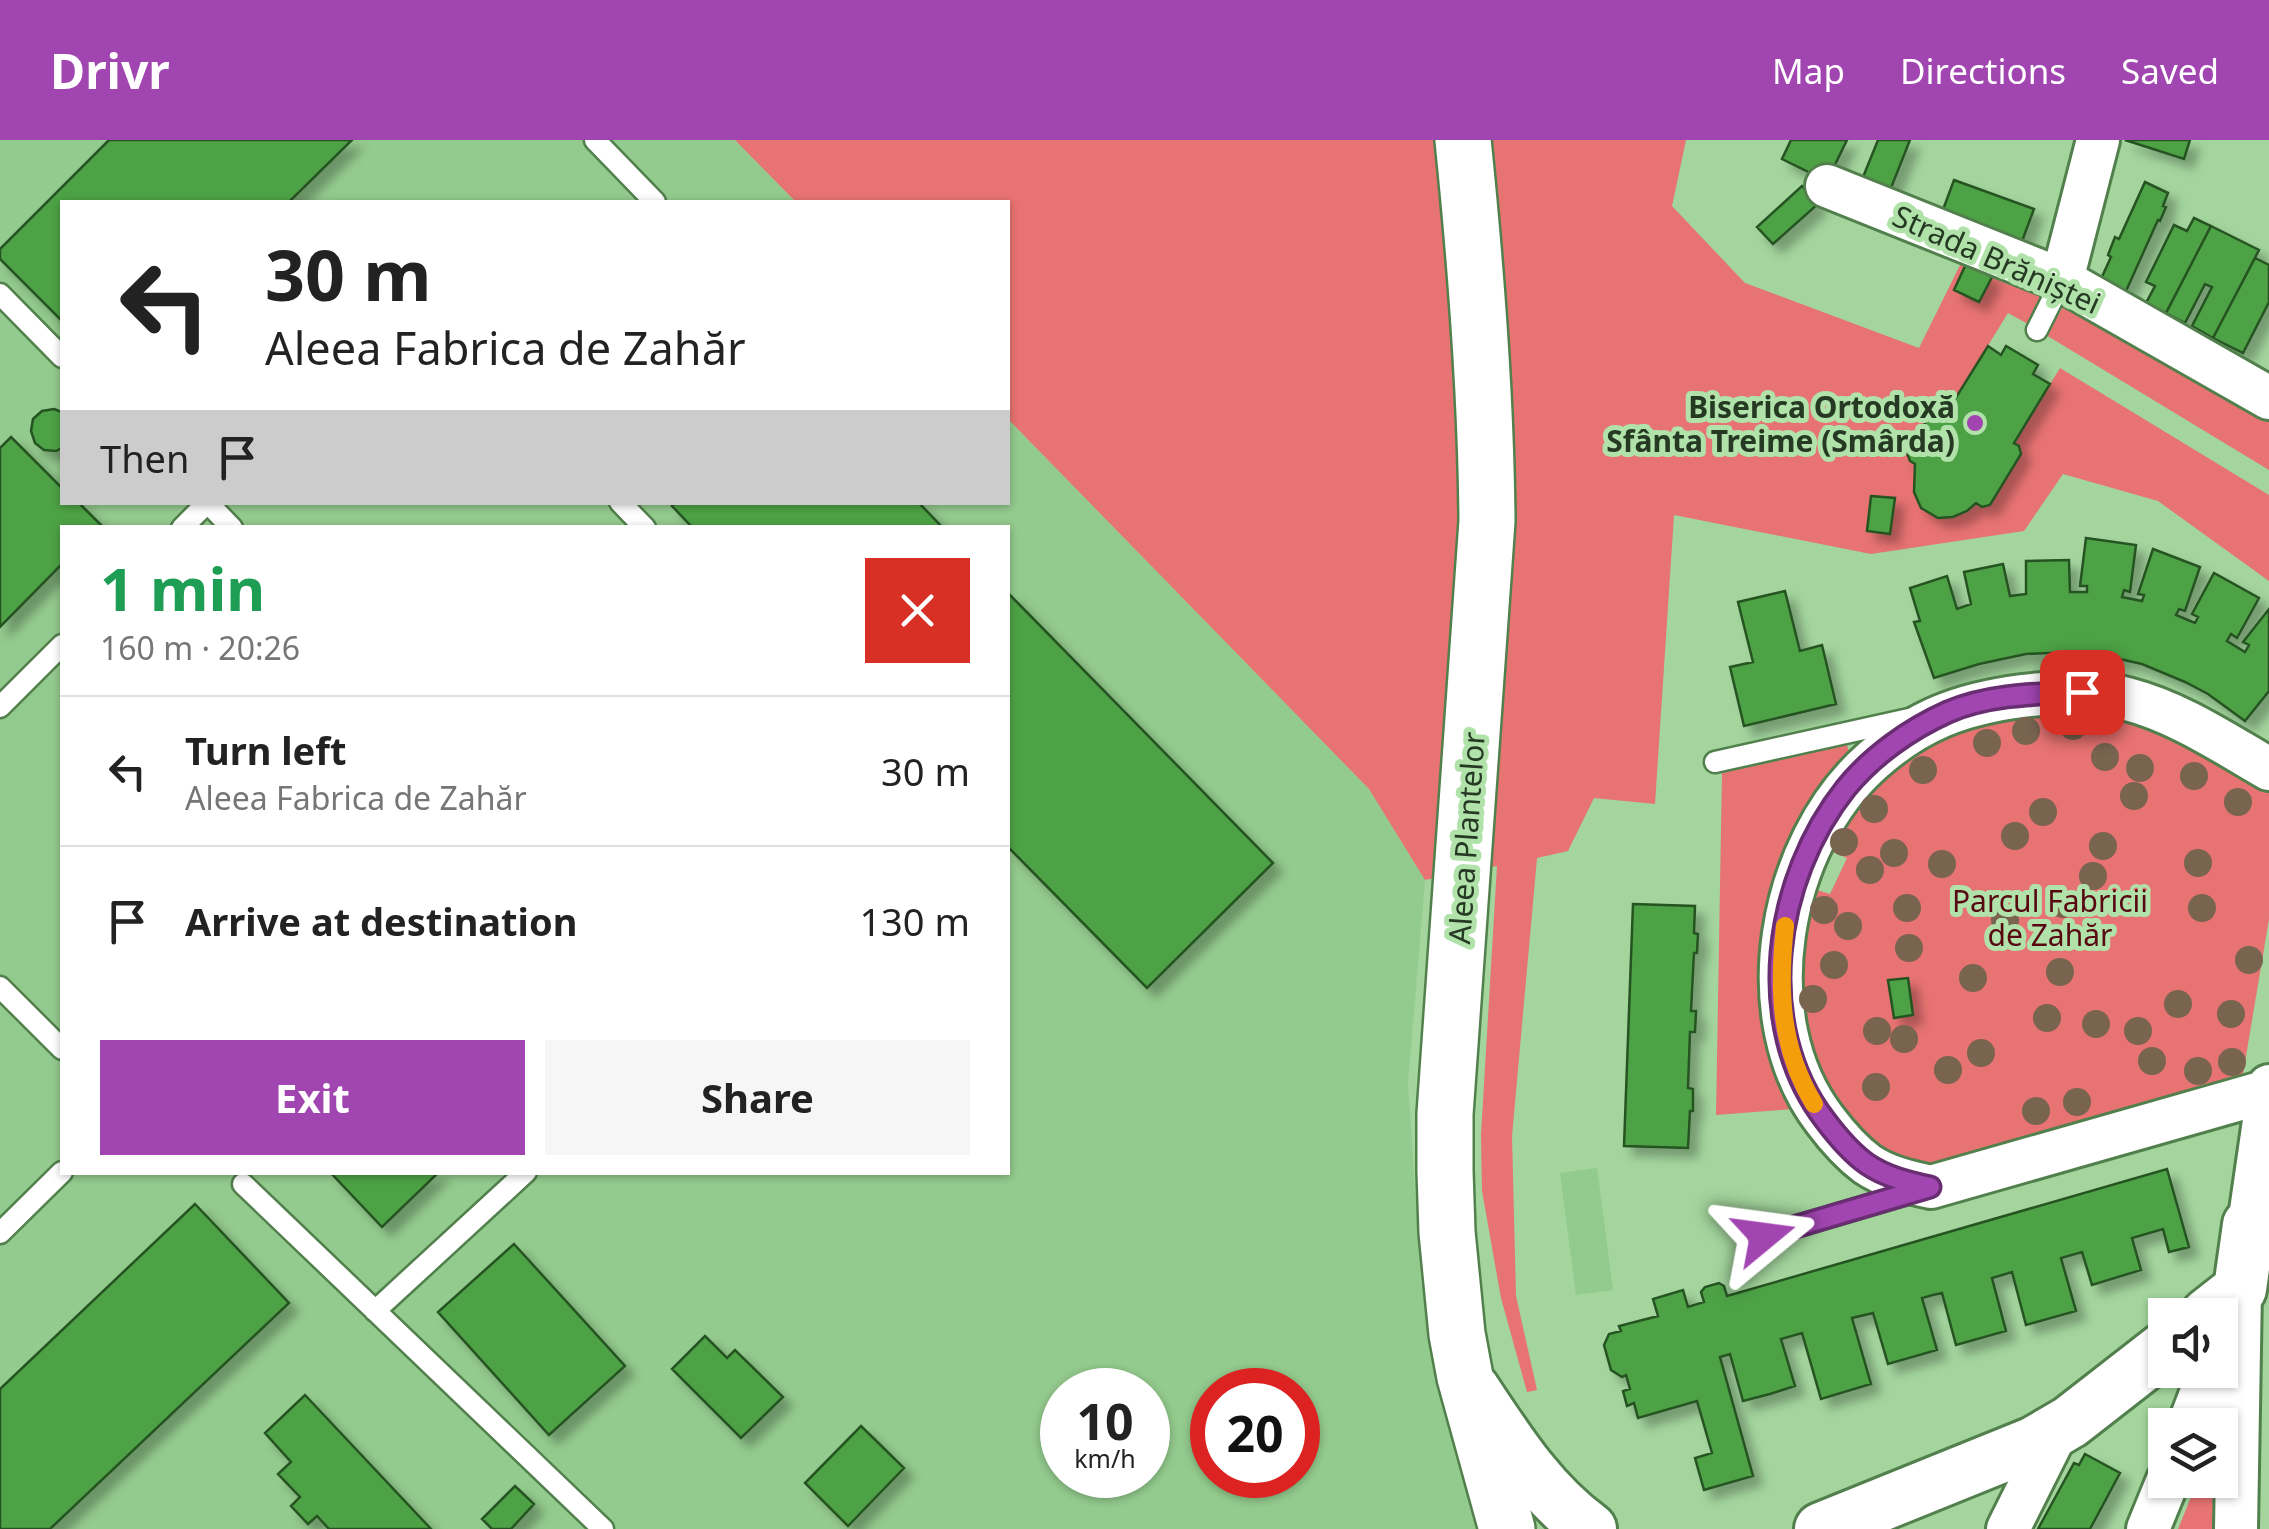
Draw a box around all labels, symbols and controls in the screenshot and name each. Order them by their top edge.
text: Drivr [50,38,170,103]
text: Map [1772,47,1845,94]
text: Directions [1900,47,2066,94]
text: Saved [2121,47,2219,94]
street label: Strada Brăniștei [1887,195,2107,323]
text: 30 m [265,226,432,322]
icon: left [100,240,230,370]
text: Aleea Fabrica de Zahăr [265,317,745,378]
place label: Biserica Ortodoxă Sfânta Treime (Smârda) [1606,386,1955,461]
marker: Biserica Ortodoxă Sfânta Treime (Smârda) [1964,412,1986,434]
icon: arrive [210,430,265,485]
text: Then [100,432,190,484]
text: 1 min [100,547,265,629]
button: close [865,558,970,663]
text: 160 m · 20:26 [100,626,300,669]
pin [2040,650,2125,735]
icon: arrive [2055,665,2110,720]
text: Turn left [185,724,347,776]
street label: Aleea Plantelor [1438,730,1494,946]
icon: left [100,744,155,799]
text: 30 m [881,745,970,797]
text: Aleea Fabrica de Zahăr [185,776,527,819]
park label: Parcul Fabricii de Zahăr [1952,880,2148,955]
icon: arrive [100,894,155,949]
text: Arrive at destination [185,895,577,947]
text: 130 m [859,895,970,947]
button: Exit [100,1040,525,1155]
button: Share [545,1040,970,1155]
position arrow [1712,1184,1816,1288]
map controls [2148,1298,2238,1498]
button: sound [2148,1298,2238,1388]
speed limit sign: 20 [1190,1368,1320,1498]
text: 10 [1076,1387,1134,1455]
button: layers [2148,1408,2238,1498]
text: km/h [1074,1441,1136,1475]

